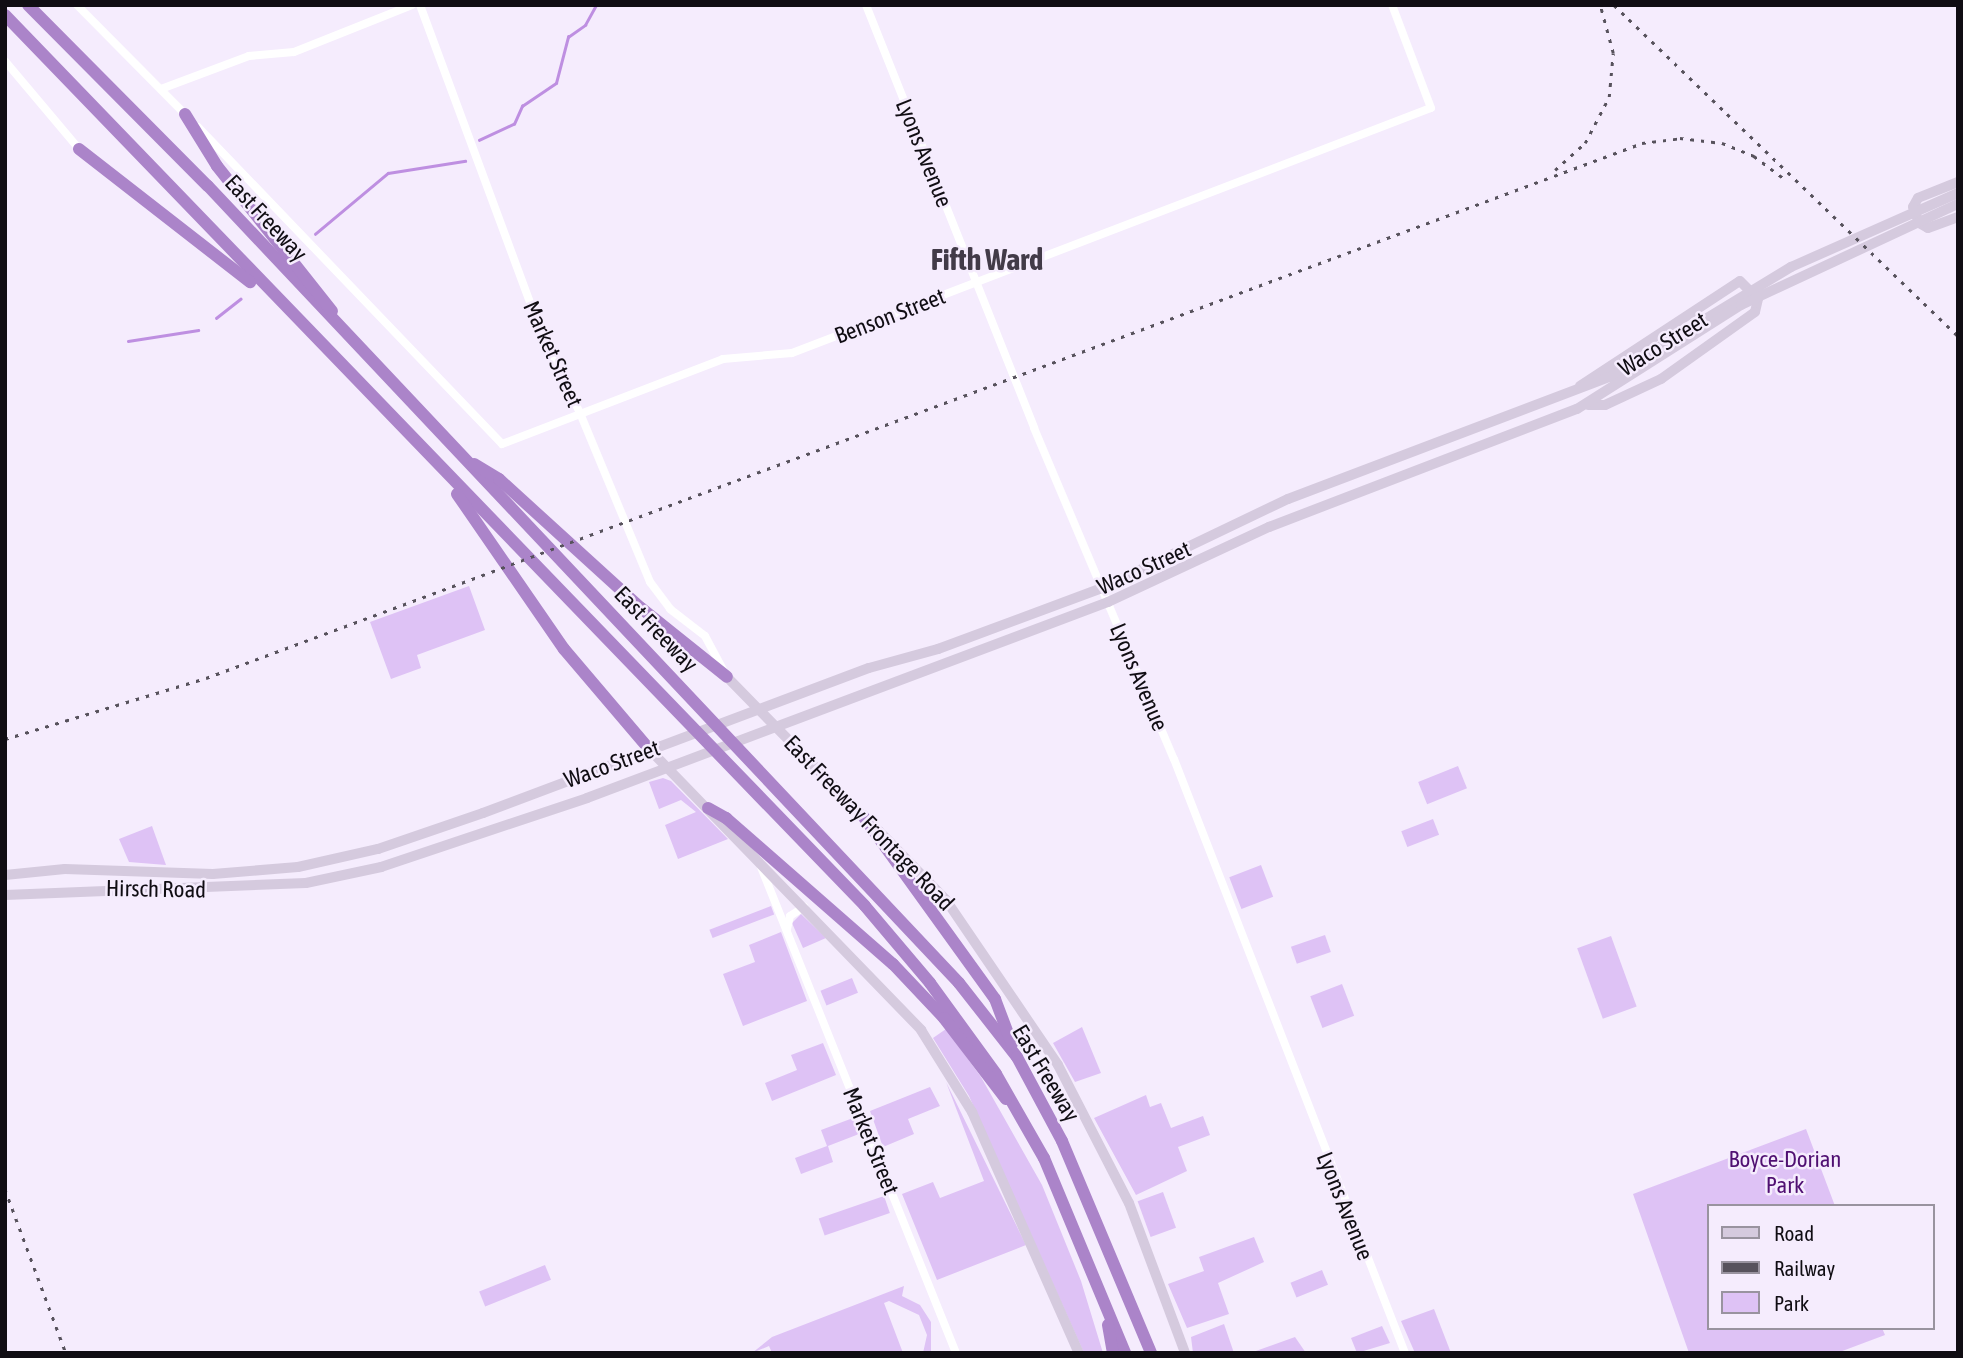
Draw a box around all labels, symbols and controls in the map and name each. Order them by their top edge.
street label: Lyons Avenue [890,95,958,211]
street label: East Freeway [219,169,313,267]
district label: Fifth Ward [931,241,1043,277]
street label: Benson Street [831,282,949,350]
street label: Market Street [517,297,589,411]
street label: Waco Street [1613,306,1713,382]
street label: Waco Street [1093,535,1195,601]
street label: East Freeway [608,581,704,677]
street label: Lyons Avenue [1104,619,1174,735]
street label: East Freeway Frontage Road [778,730,960,916]
street label: Waco Street [560,734,664,794]
street label: Hirsch Road [106,874,206,904]
street label: East Freeway [1006,1020,1086,1126]
street label: Market Street [837,1083,905,1199]
park label: Boyce-Dorian Park [1728,1145,1842,1199]
street label: Lyons Avenue [1311,1148,1379,1264]
legend [1708,1204,1935,1330]
text: Road [1774,1221,1814,1245]
text: Railway [1774,1256,1835,1280]
text: Park [1774,1291,1809,1315]

